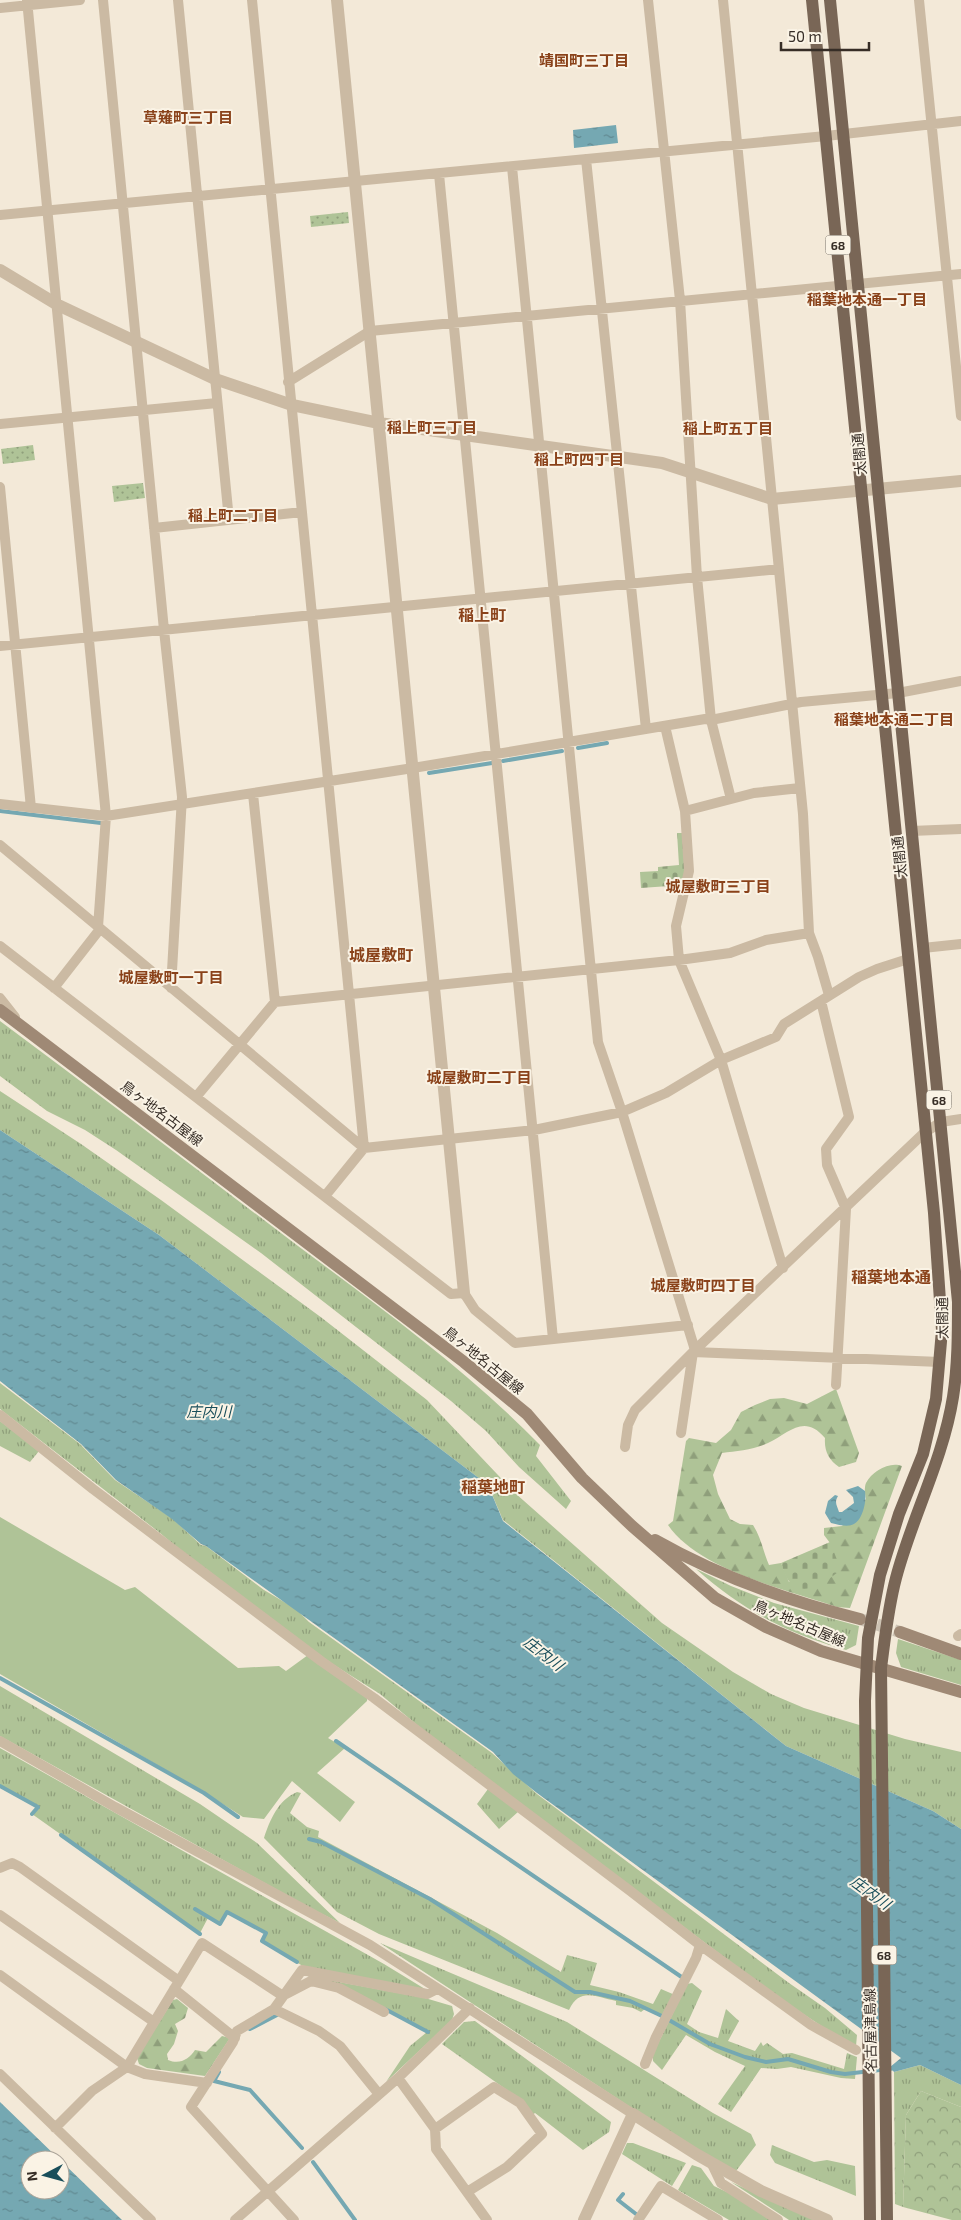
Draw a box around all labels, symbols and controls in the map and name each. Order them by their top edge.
scale bar [781,20,868,52]
text: 50 m [788,27,822,45]
district label: 靖国町三丁目 [539,51,629,69]
district label: 草薙町三丁目 [143,108,233,126]
road number: 68 [826,236,850,254]
district label: 稲葉地本通一丁目 [807,290,927,308]
district label: 稲上町三丁目 [387,418,477,436]
district label: 稲上町五丁目 [683,419,773,437]
street label: 太閤通 [849,432,869,476]
district label: 稲上町四丁目 [534,450,624,468]
district label: 稲上町二丁目 [188,506,278,524]
district label: 稲上町 [458,605,506,624]
district label: 稲葉地本通二丁目 [834,710,954,728]
street label: 太閤通 [888,835,910,879]
district label: 城屋敷町三丁目 [665,877,771,895]
district label: 城屋敷町 [349,945,413,964]
district label: 城屋敷町一丁目 [118,968,224,986]
district label: 城屋敷町二丁目 [426,1068,532,1086]
street label: 鳥ヶ地名古屋線 [118,1077,206,1149]
road number: 68 [926,1090,952,1110]
district label: 稲葉地本通 [851,1267,931,1286]
district label: 城屋敷町四丁目 [650,1276,756,1294]
street label: 太閤通 [933,1297,951,1339]
street label: 鳥ヶ地名古屋線 [441,1323,527,1397]
water label: 庄内川 [186,1402,233,1420]
district label: 稲葉地町 [461,1477,525,1496]
street label: 鳥ヶ地名古屋線 [752,1596,848,1650]
water label: 庄内川 [521,1632,569,1675]
water label: 庄内川 [848,1871,896,1914]
road number: 68 [872,1946,896,1964]
street label: 名古屋津島線 [861,1988,879,2072]
north arrow [20,2150,70,2200]
text: N [23,2170,41,2182]

